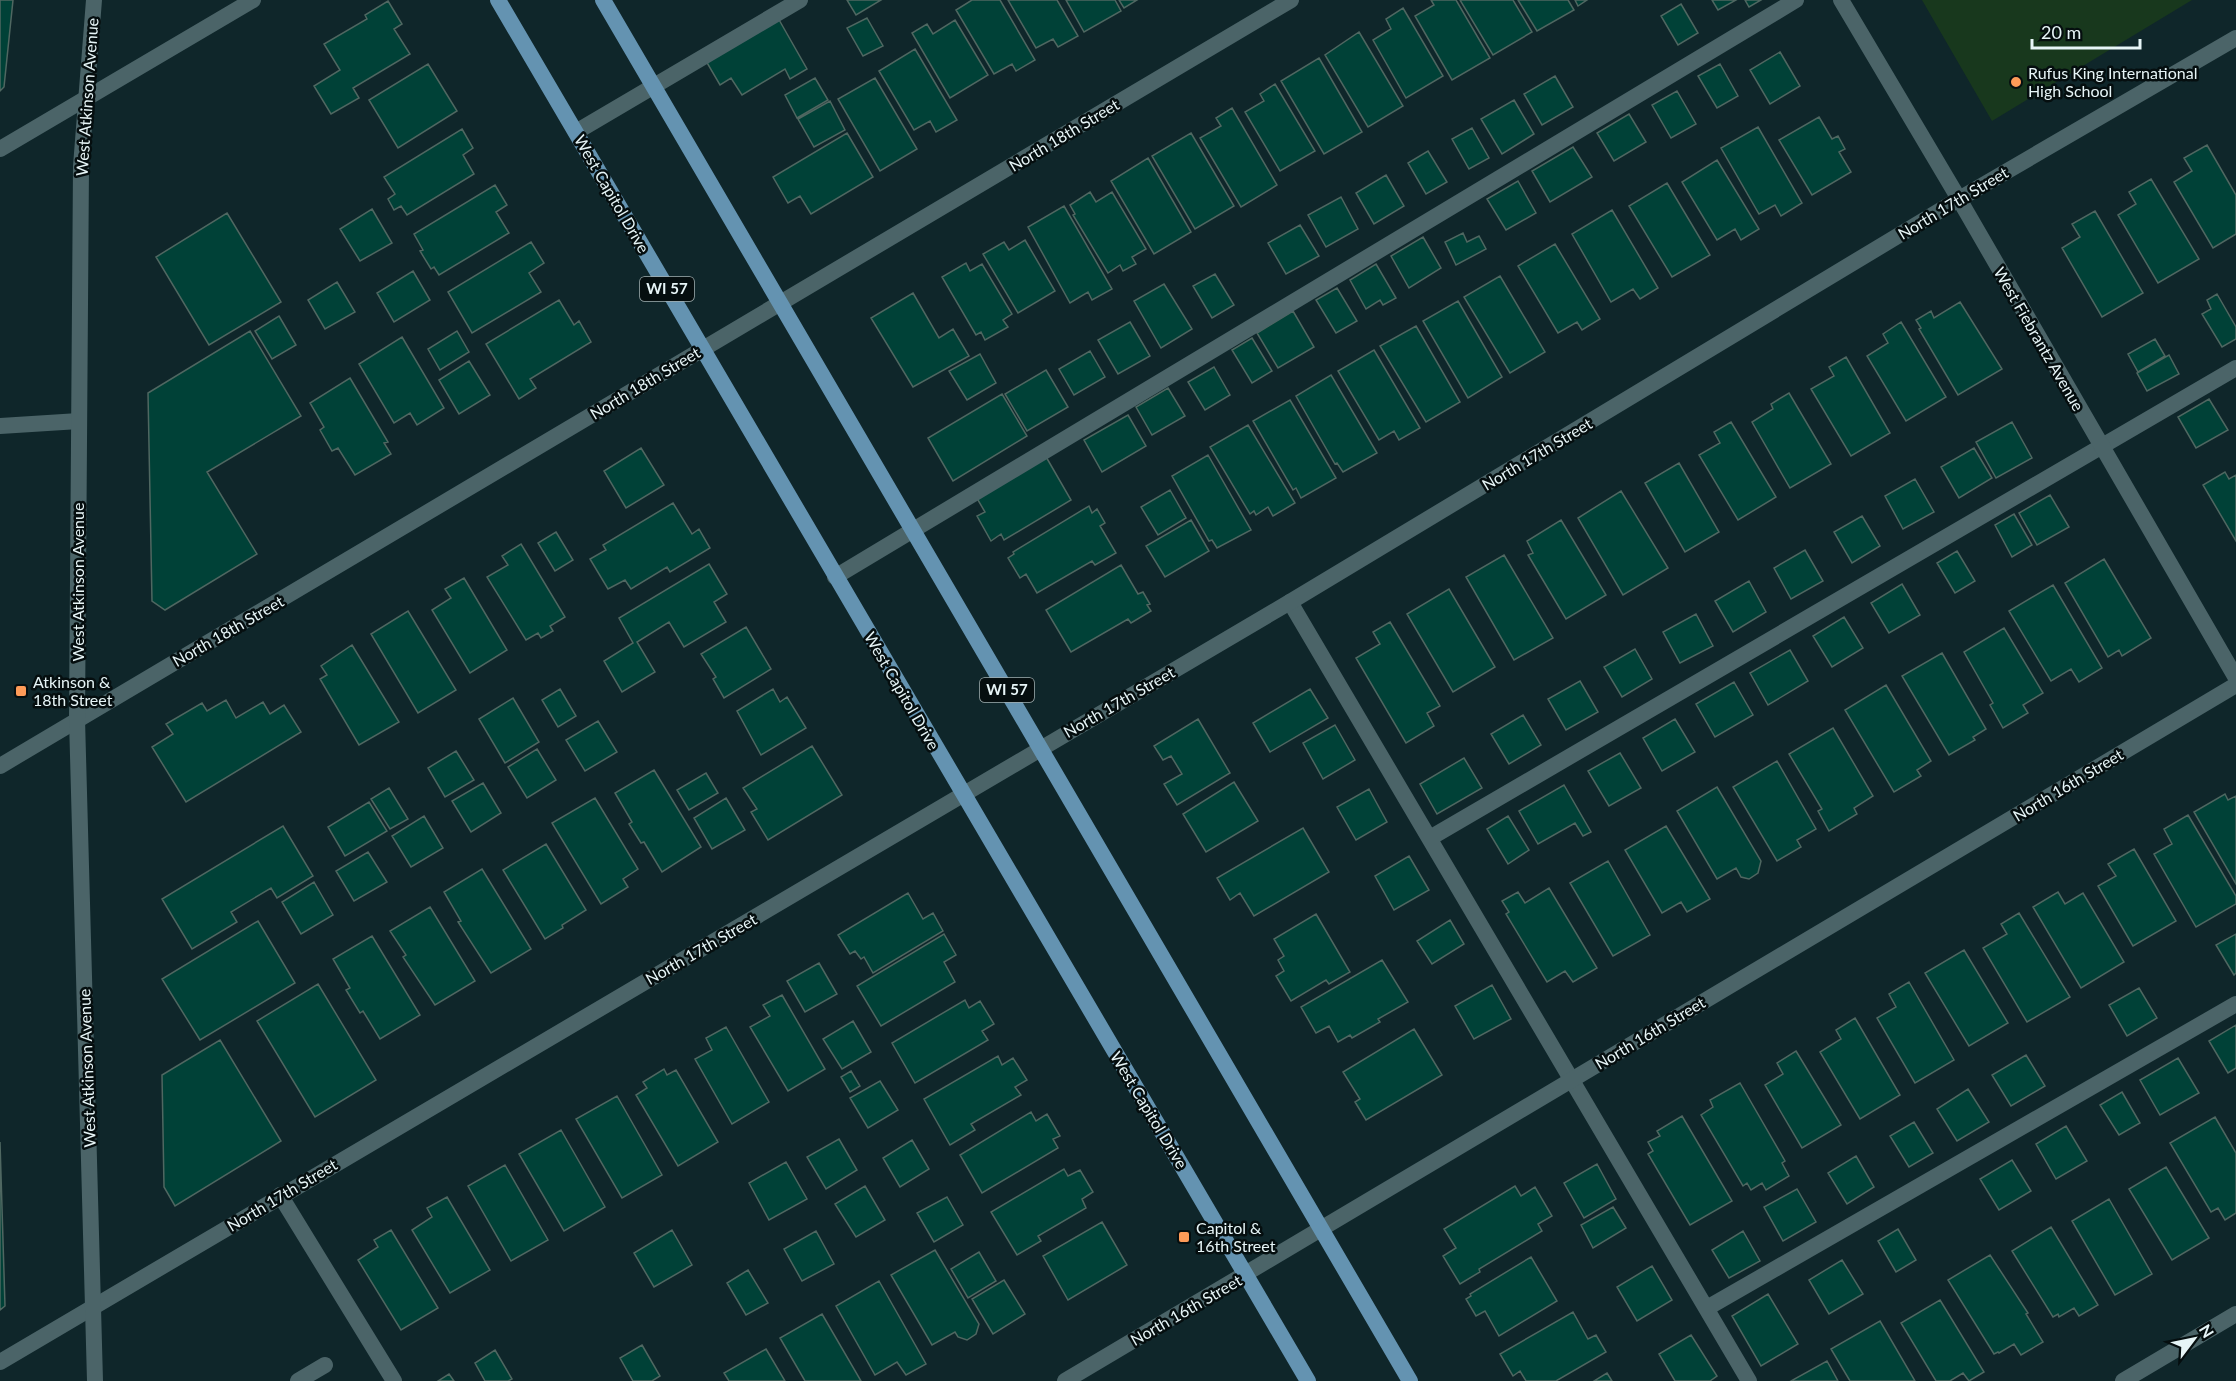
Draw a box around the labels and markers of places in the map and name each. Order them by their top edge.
place label: Rufus King International High School [2028,63,2197,100]
marker: Rufus King International High School [2009,75,2023,89]
place label: Atkinson & 18th Street [33,672,113,709]
marker: Atkinson & 18th Street [14,684,28,698]
place label: Capitol & 16th Street [1196,1218,1276,1255]
marker: Capitol & 16th Street [1177,1230,1191,1244]

